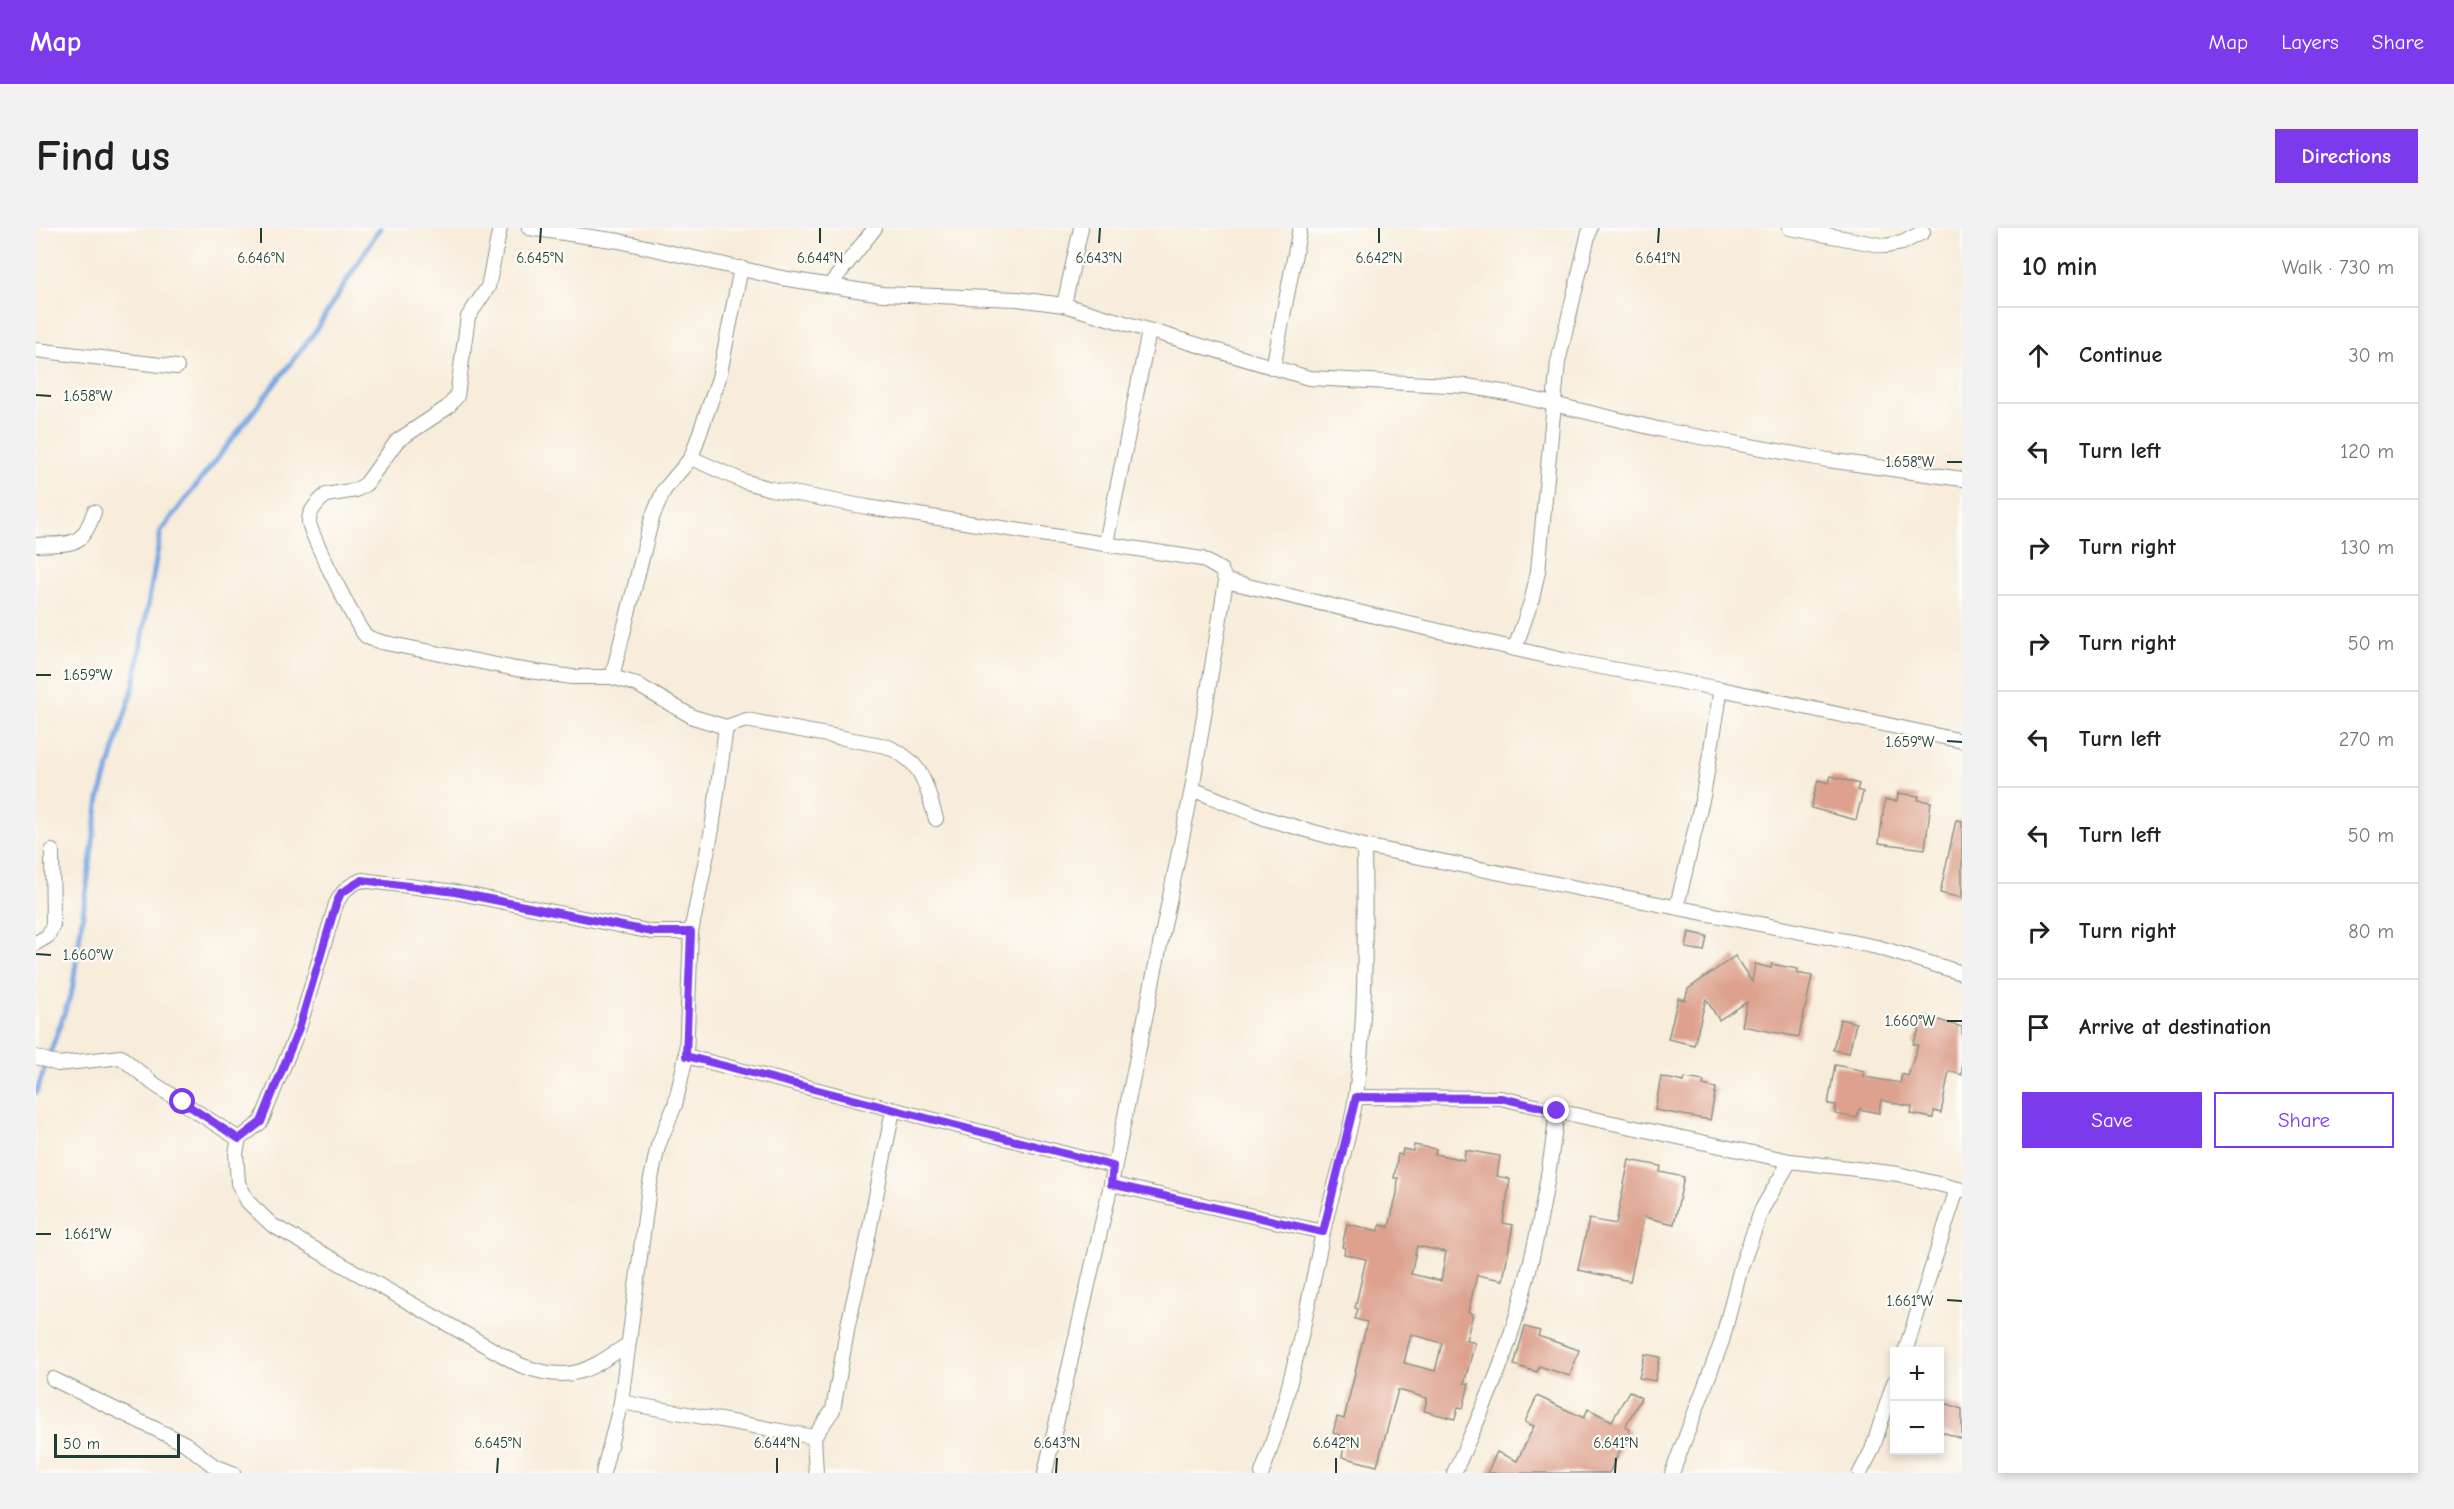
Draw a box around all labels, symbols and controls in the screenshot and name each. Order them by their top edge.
text: Map [30,26,81,58]
text: Map [2209,30,2248,54]
text: Layers [2281,30,2339,54]
text: Share [2372,30,2424,54]
button: Directions [2275,129,2418,183]
text: Find us [36,132,170,181]
text: 6.646°N [237,249,285,267]
text: 6.645°N [516,249,564,267]
text: 6.644°N [797,249,843,267]
text: 6.643°N [1076,249,1122,267]
text: 6.642°N [1355,249,1403,267]
text: 6.641°N [1635,249,1681,267]
text: 10 min [2022,252,2097,282]
text: Walk · 730 m [2282,256,2394,279]
icon: ahead [2022,339,2055,372]
text: Continue [2079,342,2162,368]
text: 30 m [2348,344,2394,367]
text: 1.658°W [64,387,112,405]
icon: left [2022,435,2055,468]
text: Turn left [2079,438,2161,464]
text: 120 m [2340,440,2394,463]
text: 1.658°W [1886,453,1934,471]
icon: right [2022,531,2055,564]
text: Turn right [2079,534,2176,560]
text: 130 m [2341,536,2394,559]
icon: right [2022,627,2055,660]
text: Turn right [2079,630,2176,656]
text: 50 m [2348,632,2394,655]
text: 1.659°W [63,666,113,684]
icon: left [2022,723,2055,756]
text: Turn left [2079,726,2161,752]
text: 270 m [2339,728,2394,751]
text: 1.659°W [1885,733,1935,751]
icon: left [2022,819,2055,852]
text: Turn left [2079,822,2161,848]
text: 50 m [2348,824,2394,847]
icon: right [2022,915,2055,948]
text: Turn right [2079,918,2176,944]
text: 80 m [2348,920,2394,943]
text: 1.660°W [63,946,113,964]
icon: arrive [2022,1011,2055,1044]
text: 1.660°W [1885,1012,1935,1030]
text: Arrive at destination [2079,1014,2271,1040]
route start [169,1088,195,1114]
button: Save [2022,1092,2202,1148]
button: Share [2214,1092,2394,1148]
route end [1543,1097,1569,1123]
text: 1.661°W [64,1225,112,1243]
text: 1.661°W [1886,1292,1934,1310]
map controls [1890,1347,1944,1455]
button: + [1890,1347,1944,1401]
button: − [1890,1401,1944,1455]
scale bar [54,1431,180,1458]
text: 6.645°N [474,1434,522,1452]
text: 6.644°N [754,1434,800,1452]
text: 6.643°N [1034,1434,1080,1452]
text: 6.642°N [1312,1434,1360,1452]
text: 6.641°N [1593,1434,1639,1452]
text: 50 m [63,1435,100,1453]

